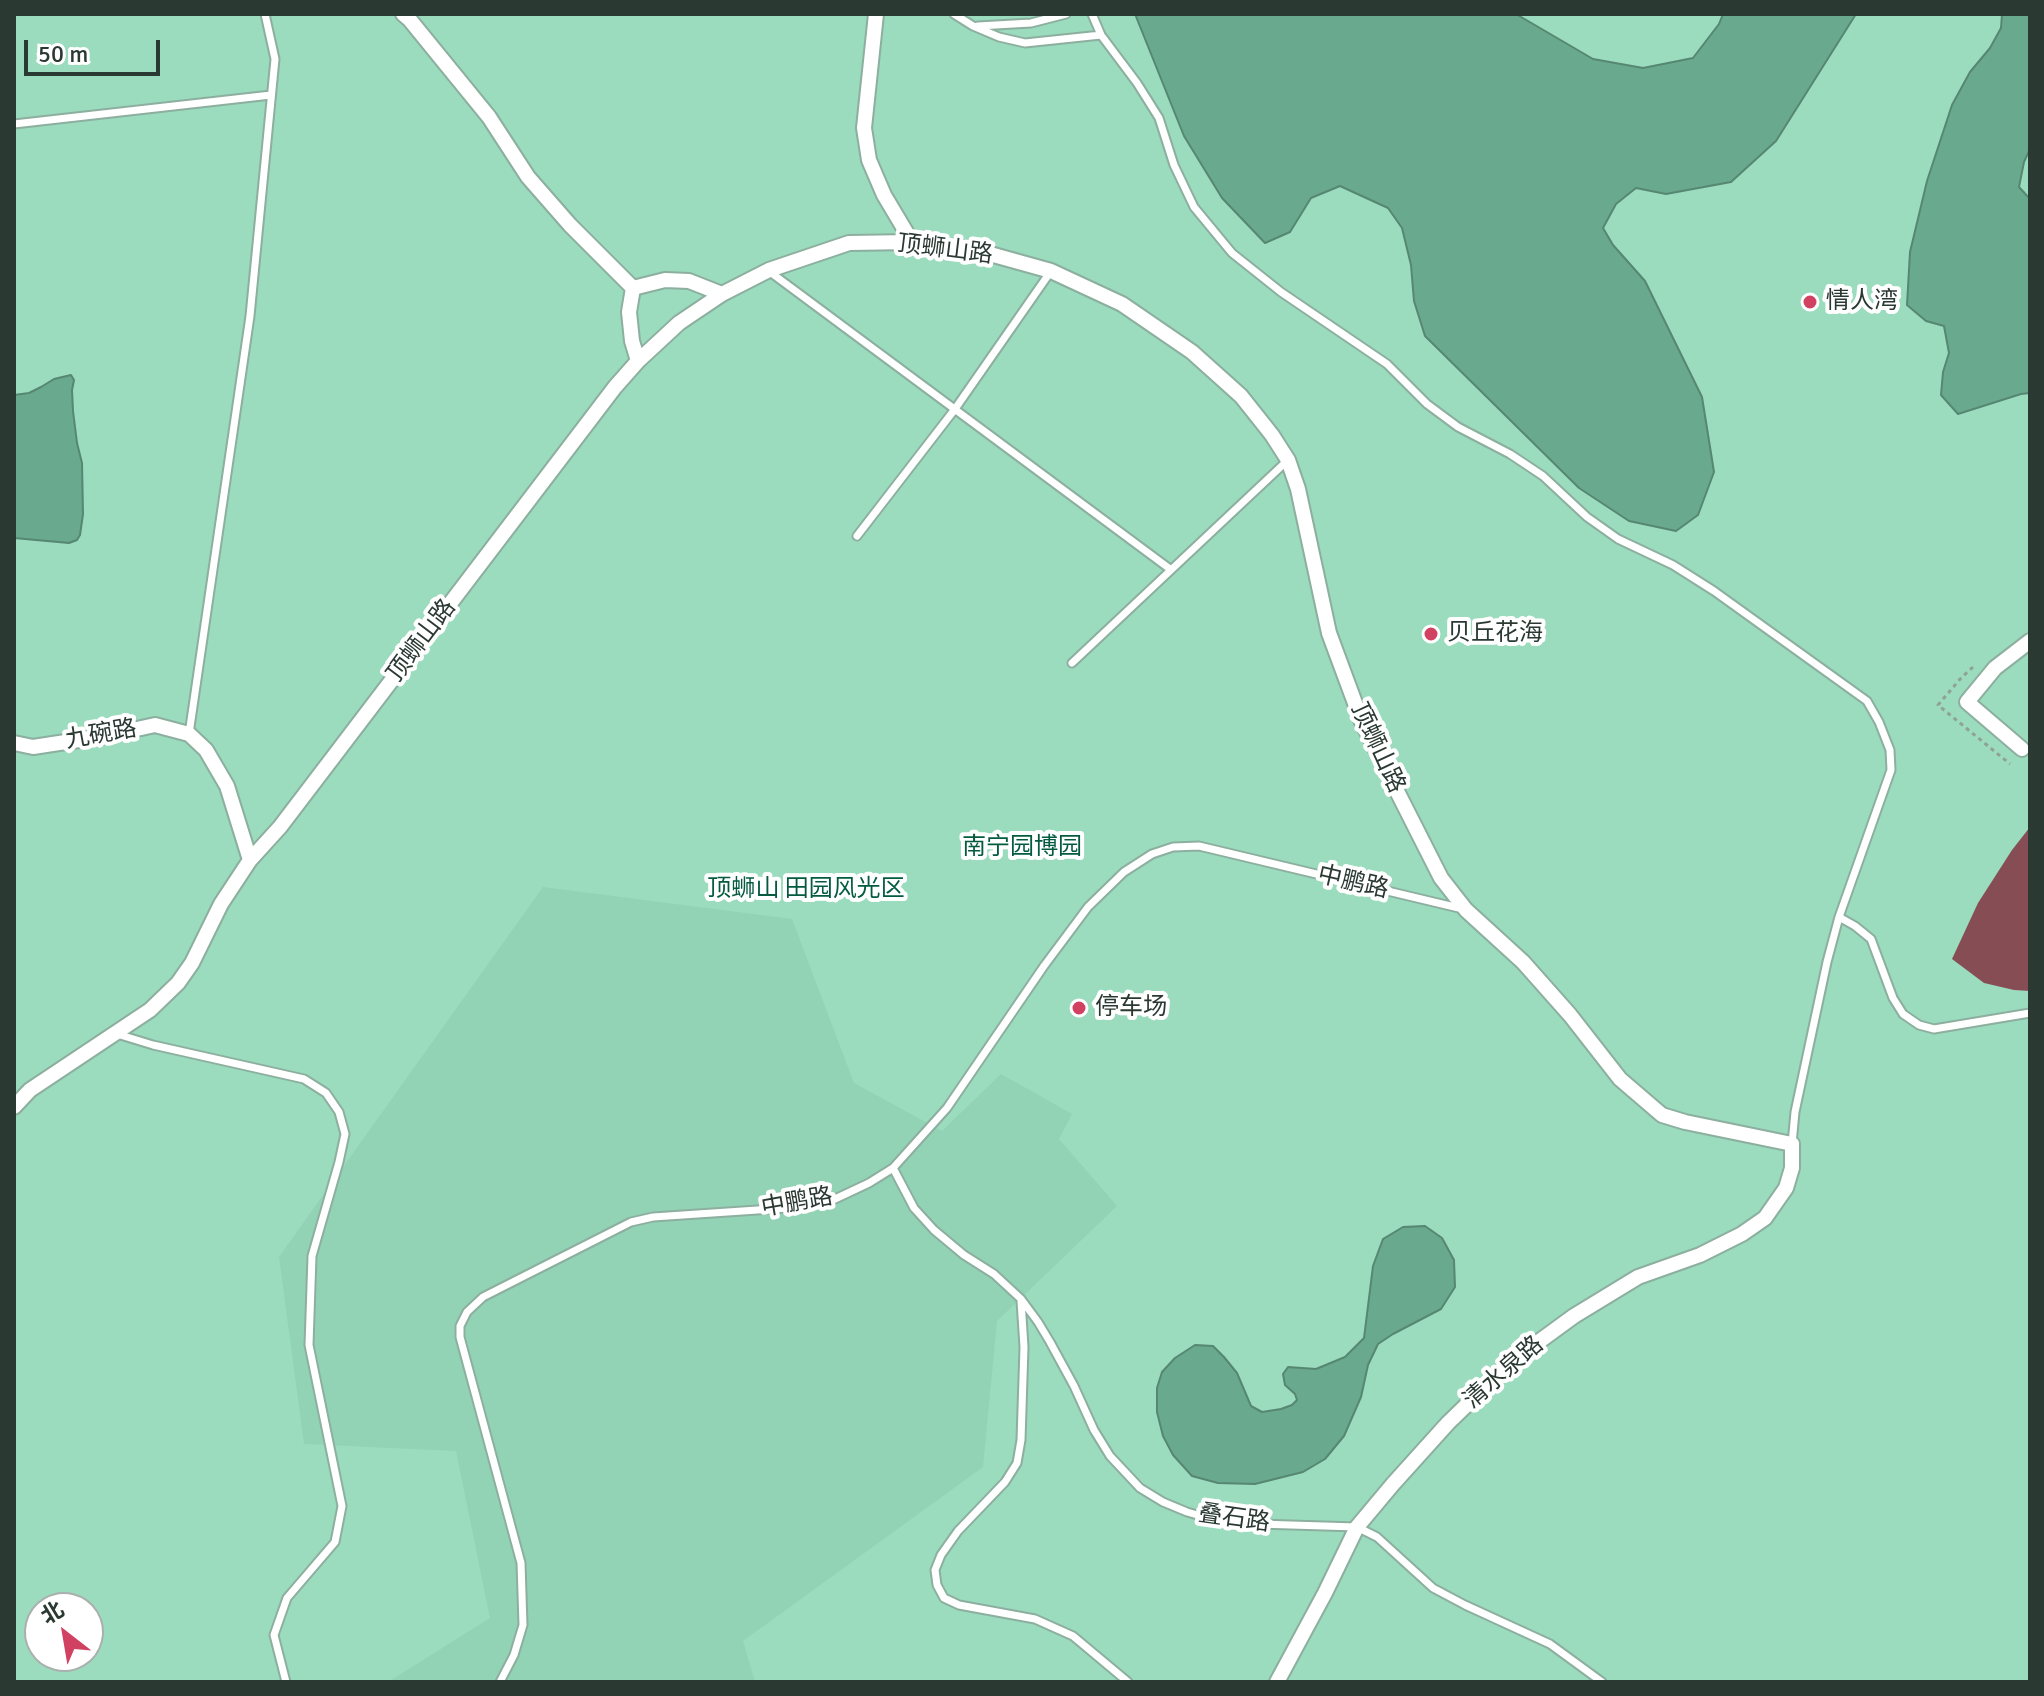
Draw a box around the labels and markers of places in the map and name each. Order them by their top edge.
place label: 情人湾 [1826,288,1898,316]
marker: 情人湾 [1801,293,1819,311]
place label: 贝丘花海 [1447,620,1543,648]
marker: 贝丘花海 [1422,625,1440,643]
place label: 停车场 [1095,994,1167,1022]
marker: 停车场 [1070,999,1088,1017]

